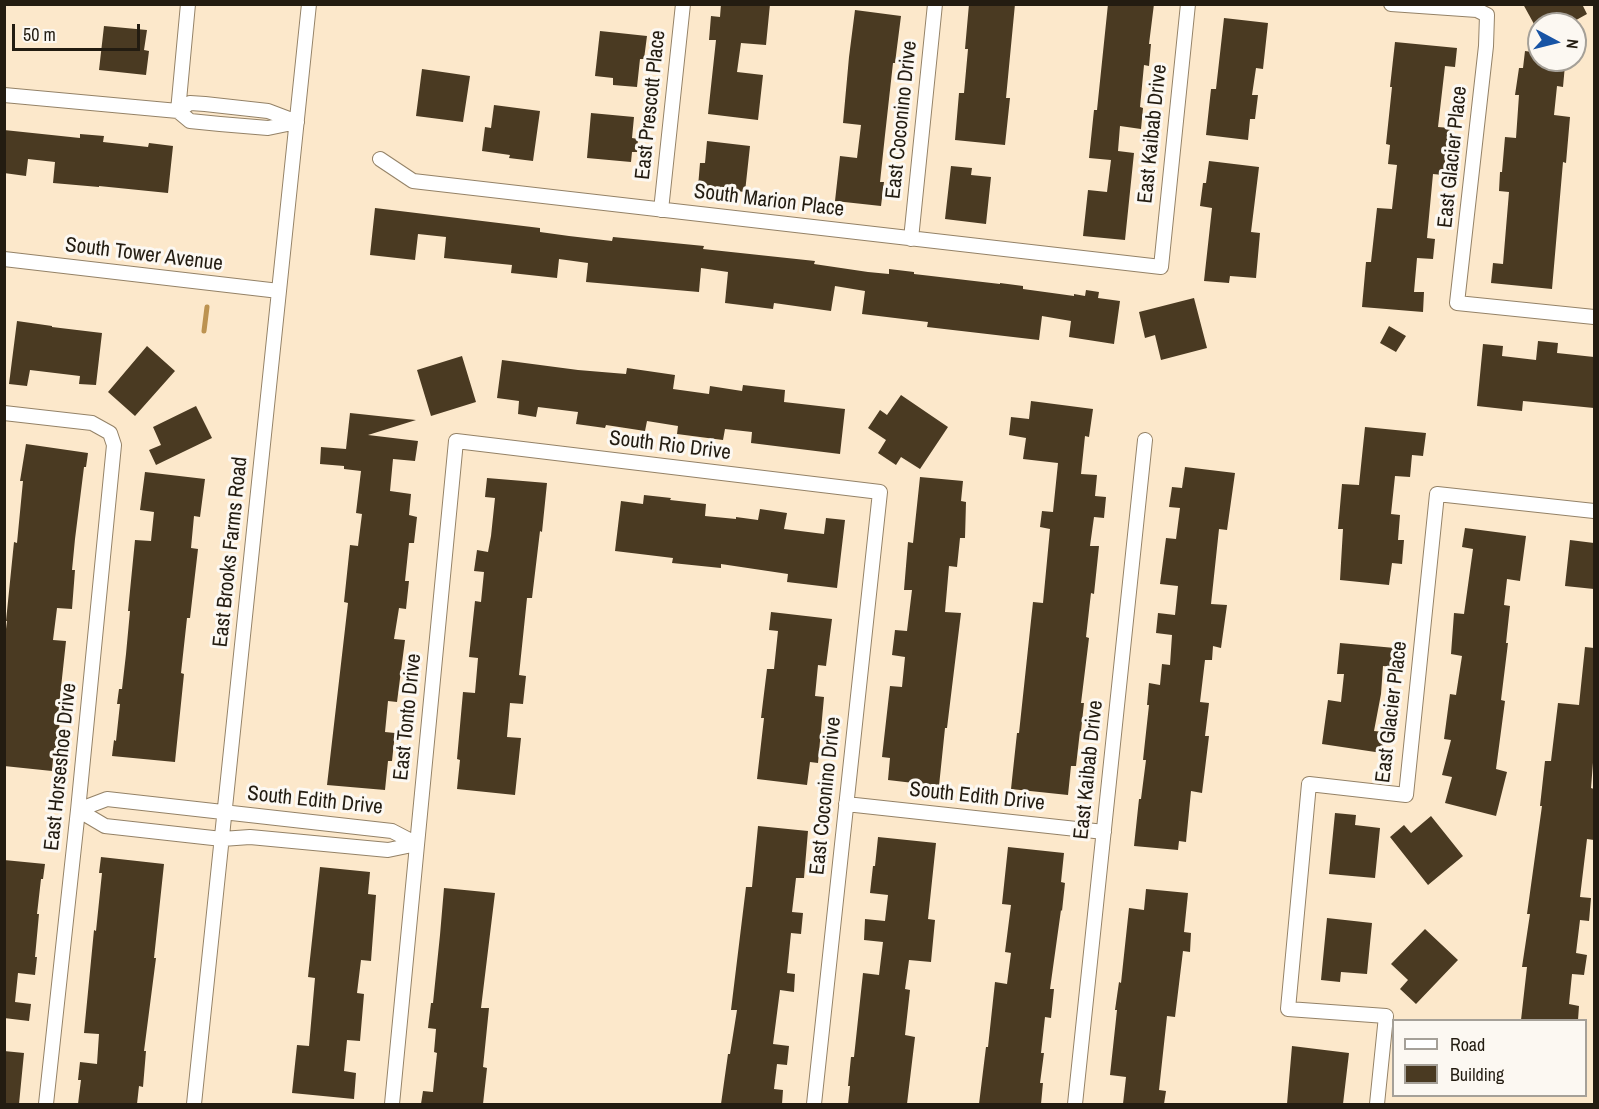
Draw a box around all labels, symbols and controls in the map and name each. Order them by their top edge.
scale bar [15,12,142,50]
north arrow [1527,12,1587,72]
text: 50 m [23,22,56,47]
street label: East Prescott Place [631,29,671,181]
text: N [1561,38,1584,50]
street label: East Coconino Drive [881,40,923,200]
street label: East Kaibab Drive [1133,63,1173,205]
street label: East Glacier Place [1433,85,1473,229]
street label: South Marion Place [692,179,846,223]
street label: South Tower Avenue [64,233,224,277]
street label: South Rio Drive [608,426,732,466]
street label: East Brooks Farms Road [208,455,254,649]
street label: East Glacier Place [1371,640,1413,784]
street label: East Tonto Drive [389,652,427,782]
street label: East Horseshoe Drive [40,682,82,852]
street label: East Kaibab Drive [1069,699,1109,841]
street label: East Coconino Drive [805,716,847,876]
street label: South Edith Drive [908,777,1046,817]
street label: South Edith Drive [246,781,384,821]
legend [1392,1019,1587,1097]
text: Road [1450,1032,1485,1057]
text: Building [1450,1062,1504,1087]

